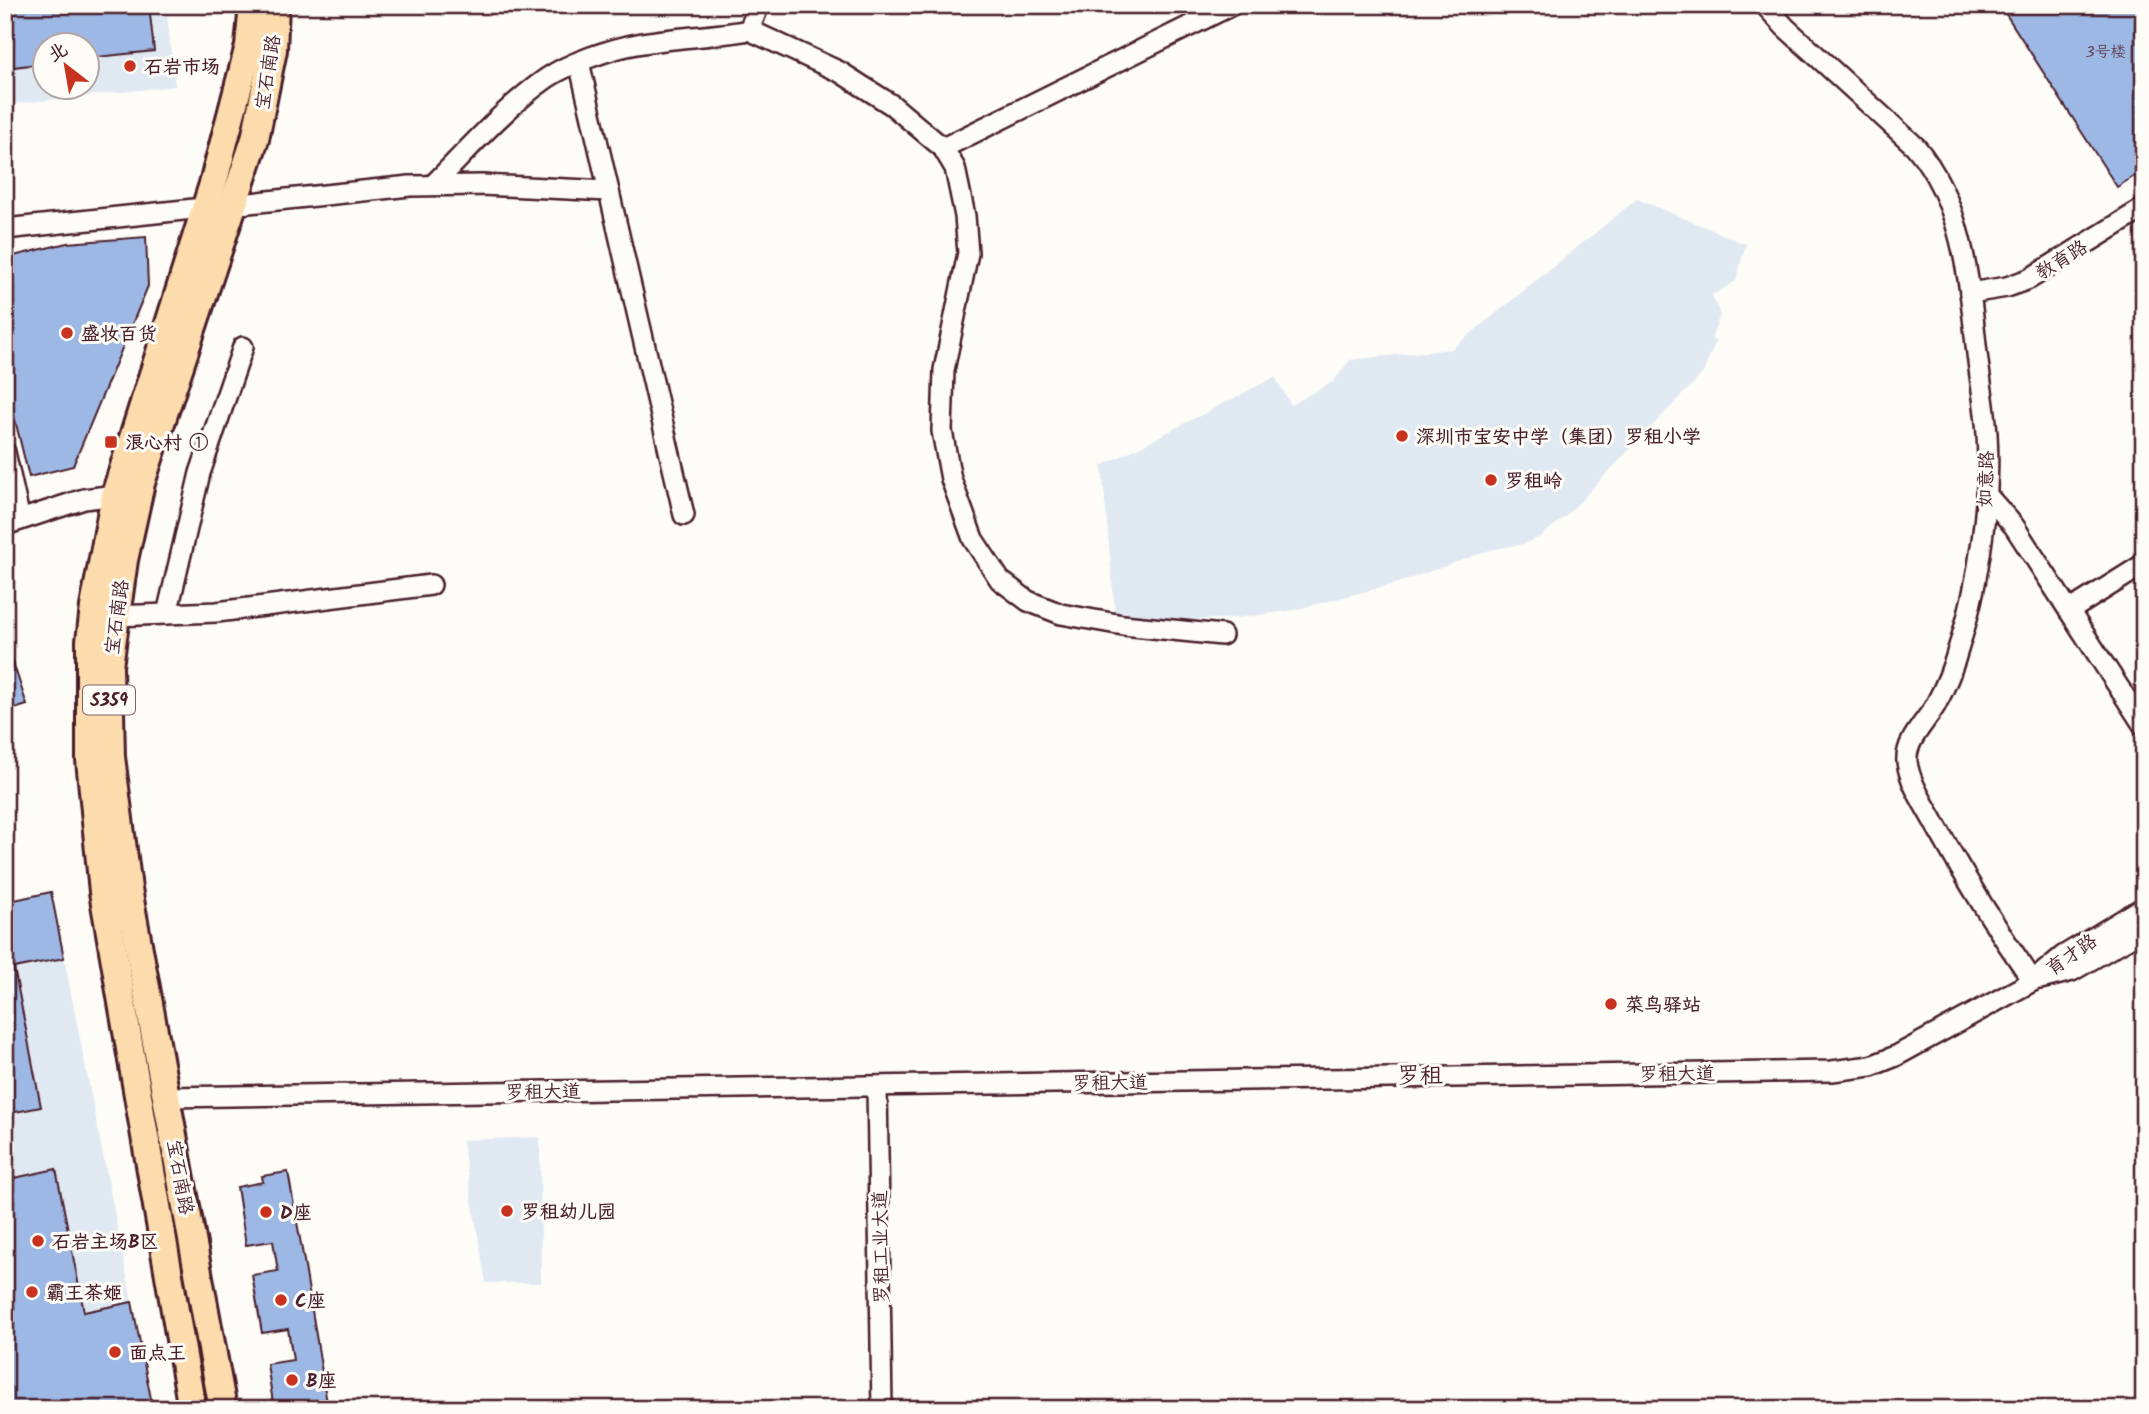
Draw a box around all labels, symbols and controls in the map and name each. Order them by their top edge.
north arrow [32,32,102,102]
street label: 宝石南路 [248,32,290,112]
text: 北 [42,35,74,71]
house number: 3号楼 [2085,40,2127,65]
place label: 石岩市场 [144,53,220,83]
marker: 石岩市场 [122,58,138,74]
street label: 教育路 [2030,233,2094,289]
place label: 盛妆百货 [81,320,157,350]
marker: 盛妆百货 [59,325,75,341]
place label: 深圳市宝安中学（集团）罗租小学 [1416,423,1701,453]
marker: 深圳市宝安中学（集团）罗租小学 [1394,428,1410,444]
place label: 浪心村 ① [125,429,208,459]
marker: 浪心村 ① [103,434,119,450]
street label: 如意路 [1971,450,2003,508]
place label: 罗租岭 [1505,467,1562,497]
marker: 罗租岭 [1483,472,1499,488]
street label: 宝石南路 [98,578,138,657]
road number: S359 [83,686,135,714]
street label: 育才路 [2040,927,2104,984]
place label: 菜鸟驿站 [1625,991,1701,1021]
marker: 菜鸟驿站 [1603,996,1619,1012]
district label: 罗租 [1397,1059,1443,1095]
street label: 罗租大道 [1639,1059,1715,1091]
street label: 罗租大道 [1072,1068,1148,1100]
street label: 罗租大道 [505,1077,581,1109]
street label: 宝石南路 [158,1137,200,1217]
street label: 罗租工业大道 [866,1190,898,1304]
place label: 罗租幼儿园 [521,1198,616,1228]
place label: D座 [280,1199,312,1229]
marker: 罗租幼儿园 [499,1203,515,1219]
marker: D座 [258,1204,274,1220]
place label: 石岩主场B区 [52,1228,159,1258]
marker: 石岩主场B区 [30,1233,46,1249]
place label: 霸王茶姬 [46,1279,122,1309]
marker: 霸王茶姬 [24,1284,40,1300]
place label: C座 [295,1287,326,1317]
marker: C座 [273,1292,289,1308]
place label: 面点王 [129,1339,186,1369]
marker: 面点王 [107,1344,123,1360]
place label: B座 [306,1367,337,1397]
marker: B座 [284,1372,300,1388]

